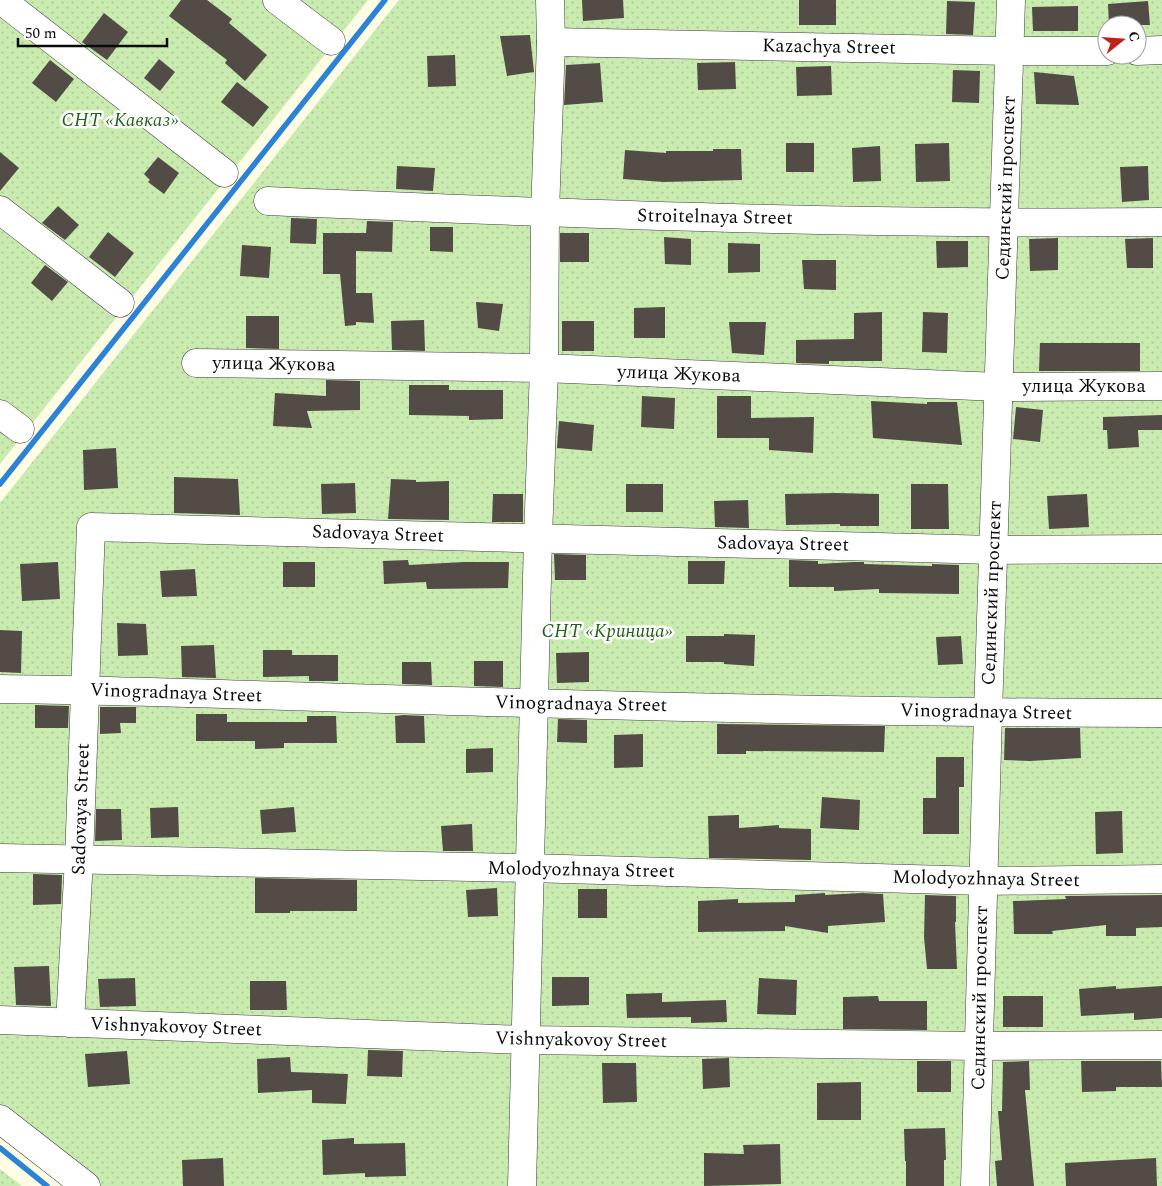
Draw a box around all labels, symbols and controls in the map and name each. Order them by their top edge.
scale bar [18,15,166,47]
north arrow [1097,15,1147,65]
text: 50 m [25,22,57,45]
text: С [1122,29,1145,44]
street label: Kazachya Street [762,31,896,63]
street label: Сединский проспект [988,95,1024,281]
park label: СНТ «Кавказ» [62,106,178,135]
street label: Stroitelnaya Street [637,201,793,233]
street label: улица Жукова [211,348,337,380]
street label: улица Жукова [616,357,742,391]
street label: улица Жукова [1021,372,1146,401]
street label: Сединский проспект [974,500,1010,686]
street label: Sadovaya Street [312,517,445,551]
street label: Sadovaya Street [717,528,849,560]
park label: СНТ «Криница» [542,617,673,646]
street label: Vinogradnaya Street [89,676,263,711]
street label: Vinogradnaya Street [495,688,668,720]
street label: Vinogradnaya Street [900,696,1073,728]
street label: Sadovaya Street [64,742,98,875]
street label: Molodyozhnaya Street [487,854,675,886]
street label: Molodyozhnaya Street [892,863,1080,895]
street label: Сединский проспект [964,905,996,1091]
street label: Vishnyakovoy Street [90,1010,263,1045]
street label: Vishnyakovoy Street [495,1024,668,1056]

